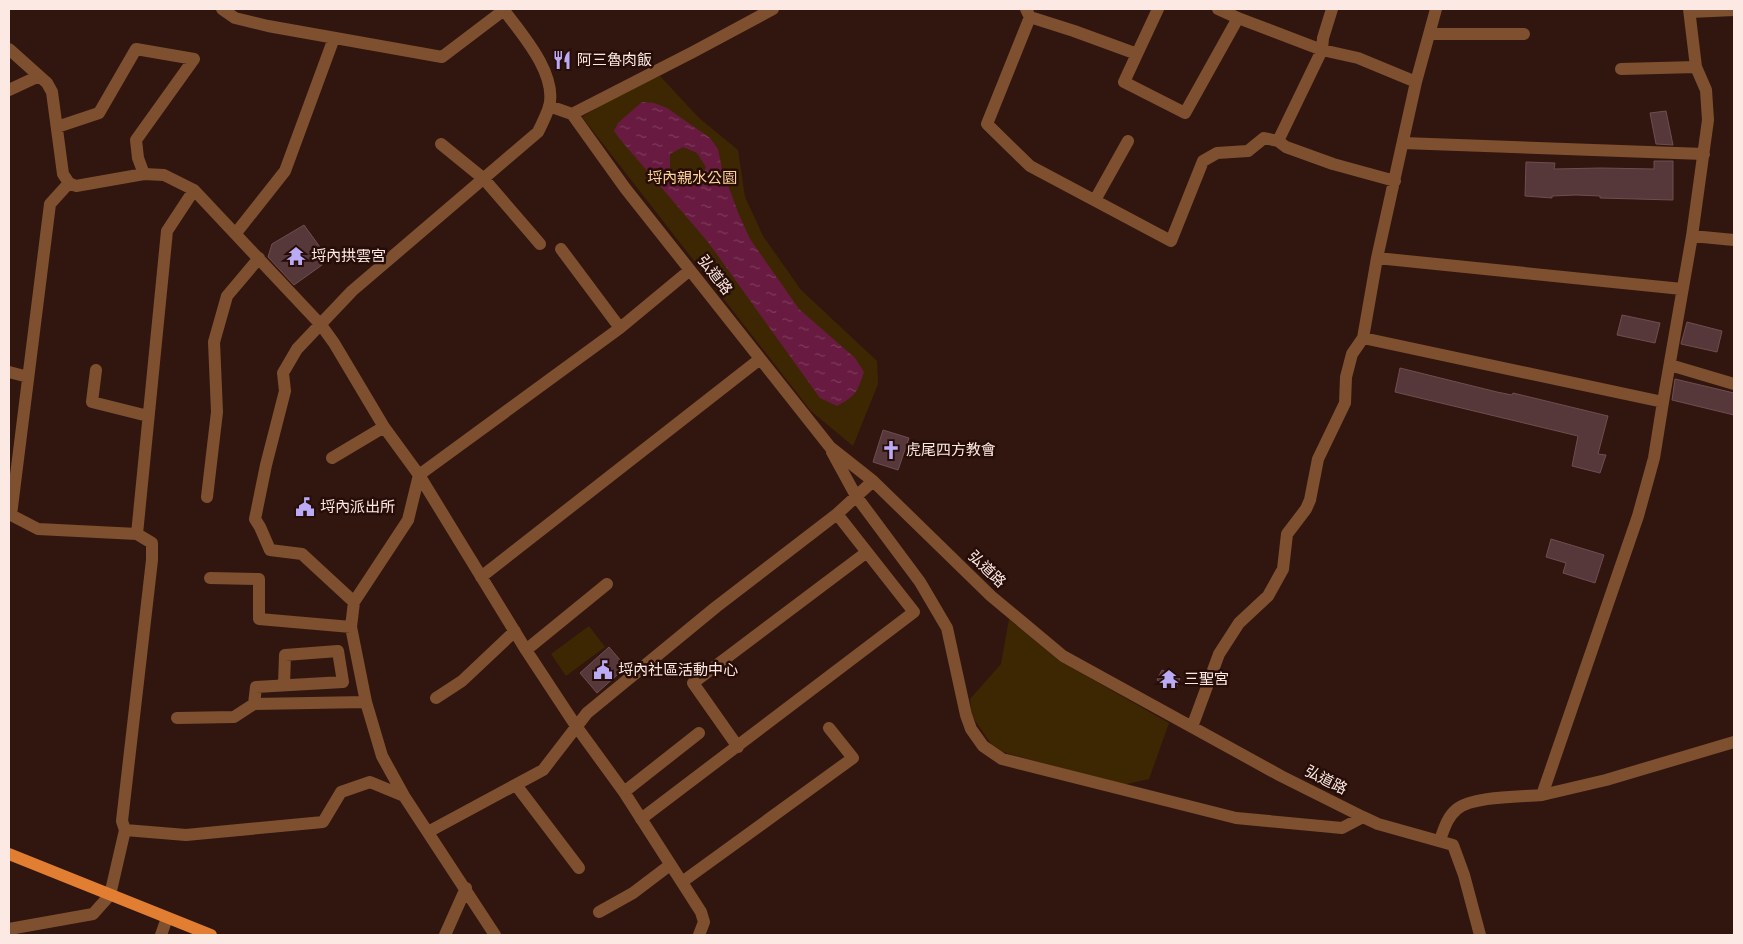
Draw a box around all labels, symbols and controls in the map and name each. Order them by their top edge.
restaurant icon: 阿三魯肉飯 [551,49,573,71]
place label: 阿三魯肉飯 [577,51,652,69]
park label: 埒內親水公園 [647,169,737,187]
temple icon: 埒內拱雲宮 [285,245,307,267]
place label: 埒內拱雲宮 [311,247,386,265]
street label: 弘道路 [694,252,736,298]
church icon: 虎尾四方教會 [880,439,902,461]
place label: 虎尾四方教會 [906,441,996,459]
public building icon: 埒內派出所 [294,496,316,518]
place label: 埒內派出所 [320,498,395,516]
street label: 弘道路 [965,547,1009,591]
public building icon: 埒內社區活動中心 [592,659,614,681]
place label: 埒內社區活動中心 [618,661,738,679]
temple icon: 三聖宮 [1158,668,1180,690]
place label: 三聖宮 [1184,670,1229,688]
street label: 弘道路 [1302,762,1350,798]

